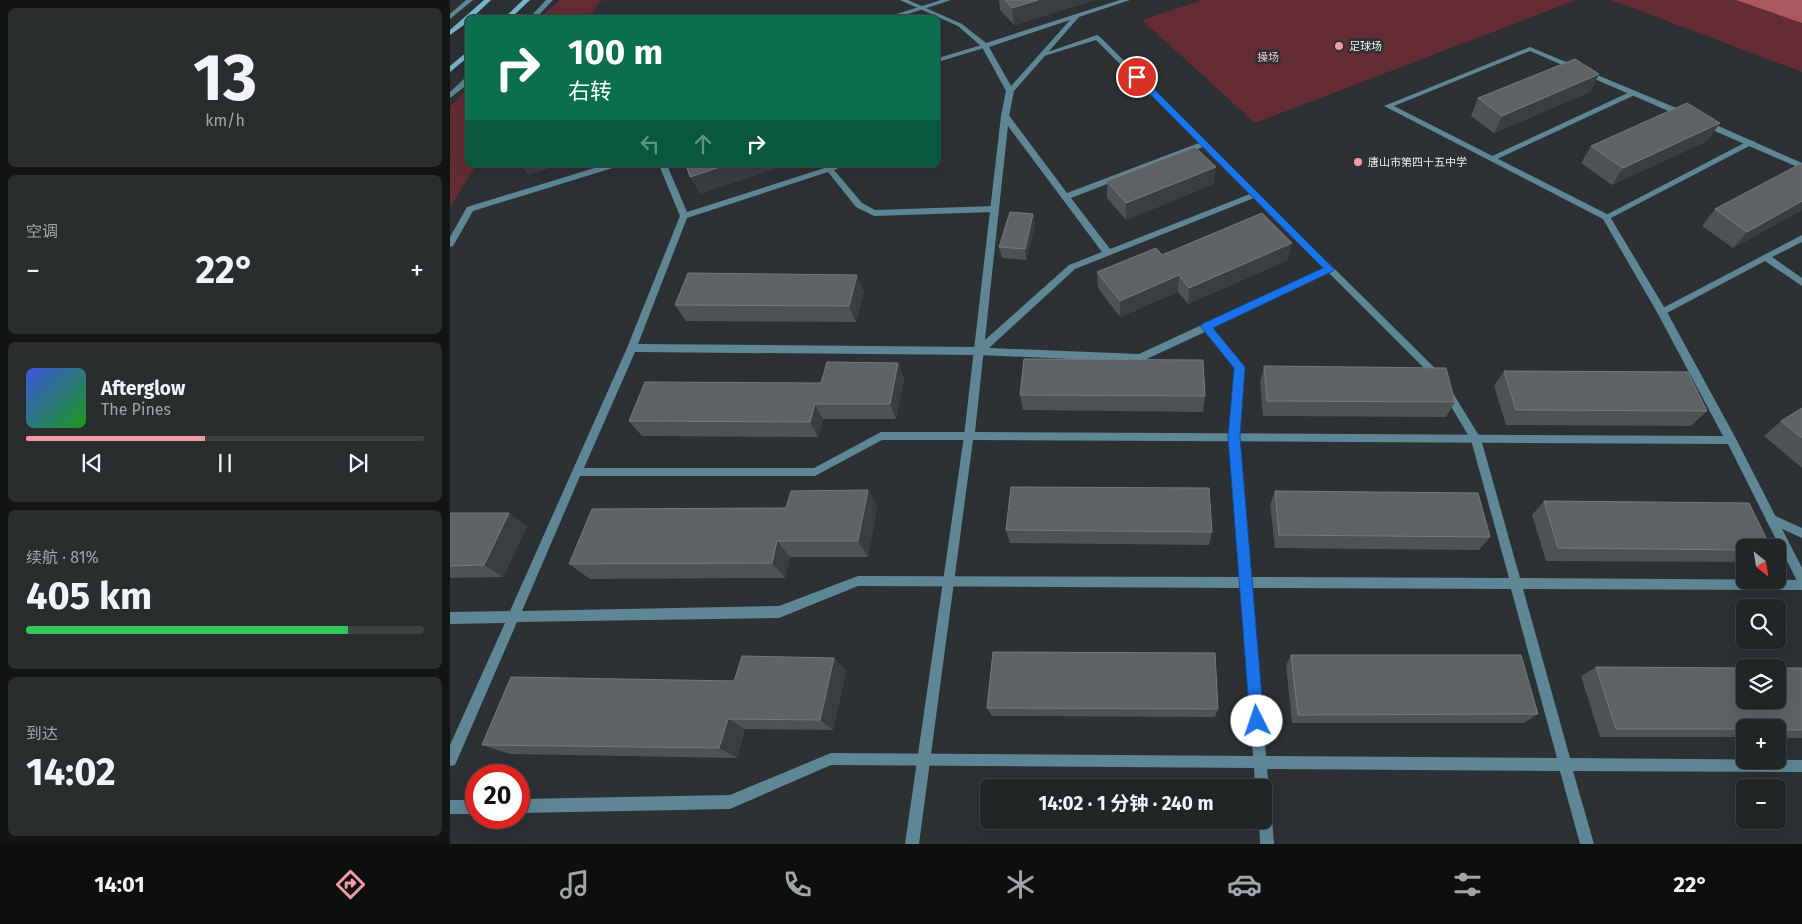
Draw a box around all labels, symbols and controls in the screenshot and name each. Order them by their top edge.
text: 100 m [568,31,663,73]
icon: right [485,35,550,100]
text: 13 [193,39,257,117]
marker: 足球场 [1333,40,1345,52]
place label: 足球场 [1349,40,1382,53]
park label: 操场 [1257,51,1279,64]
pin [1116,56,1158,98]
icon: arrive [1123,63,1151,91]
text: 右转 [568,78,612,105]
text: km/h [205,111,245,130]
icon: left [636,130,664,158]
icon: ahead [689,130,717,158]
icon: right [742,130,770,158]
marker: 唐山市第四十五中学 [1352,156,1364,168]
place label: 唐山市第四十五中学 [1368,156,1467,169]
text: 空调 [26,222,58,241]
text: 22° [195,247,255,293]
text: − [26,254,40,287]
text: + [410,254,424,287]
text: Afterglow [101,377,185,400]
text: The Pines [101,400,171,419]
icon: previous [78,449,106,477]
icon: pause [211,449,239,477]
icon: next [344,449,372,477]
north arrow [1736,539,1786,589]
map controls [1736,539,1786,829]
text: 续航 · 81% [26,548,99,567]
text: 405 km [26,573,152,619]
button: search [1736,599,1786,649]
button: layers [1736,659,1786,709]
position arrow [1230,694,1282,746]
button: + [1736,719,1786,769]
text: 到达 [26,724,58,743]
text: 14:02 [26,749,116,795]
speed limit sign: 20 [465,764,530,829]
button: − [1736,779,1786,829]
text: 14:02 · 1 分钟 · 240 m [1039,792,1213,815]
icon: directions [333,867,368,902]
icon: music [557,867,592,902]
icon: phone [780,867,815,902]
icon: climate [1003,867,1038,902]
icon: car [1227,867,1262,902]
icon: filters [1450,867,1485,902]
text: 14:01 [94,871,145,898]
text: 22° [1674,871,1708,898]

